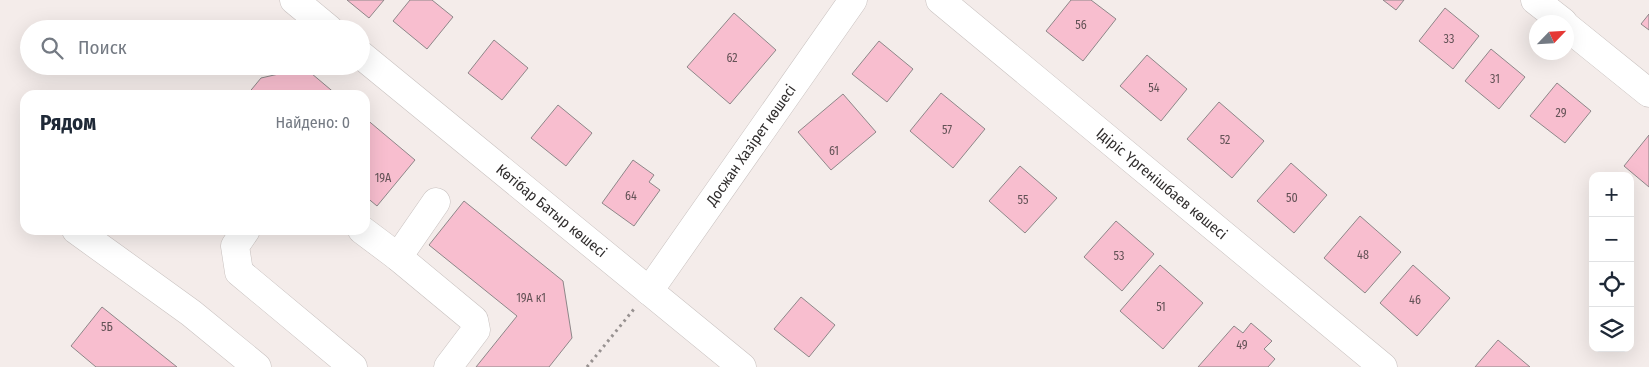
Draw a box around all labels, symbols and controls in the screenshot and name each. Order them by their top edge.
north arrow [1529,15,1574,60]
house number: 56 [1075,18,1087,32]
search box [20,20,370,75]
house number: 33 [1444,32,1454,46]
icon: search [38,34,66,62]
text: Поиск [78,36,127,59]
house number: 62 [726,51,738,65]
house number: 31 [1490,72,1500,86]
street label: Досжан Хазірет көшесі [702,81,800,210]
house number: 54 [1148,81,1160,95]
house number: 29 [1555,106,1567,120]
text: Рядом [40,110,96,136]
text: Найдено: 0 [276,113,350,132]
house number: 57 [942,123,952,137]
street label: Ідіріс Үргенішбаев көшесі [1093,124,1231,243]
house number: 52 [1220,133,1230,147]
house number: 61 [829,144,839,158]
street label: Көтібар Батыр көшесі [492,160,610,261]
house number: 19А [375,171,392,185]
map controls [1589,172,1634,352]
button: + [1589,172,1634,217]
house number: 64 [625,189,637,203]
house number: 50 [1286,191,1298,205]
house number: 55 [1018,193,1029,207]
button: − [1589,217,1634,262]
house number: 48 [1357,248,1369,262]
house number: 53 [1114,249,1124,263]
button: locate [1589,262,1634,307]
house number: 19А к1 [516,291,546,305]
house number: 46 [1409,293,1421,307]
house number: 51 [1156,300,1166,314]
button: layers [1589,307,1634,352]
house number: 5Б [101,320,113,334]
house number: 49 [1236,338,1248,352]

